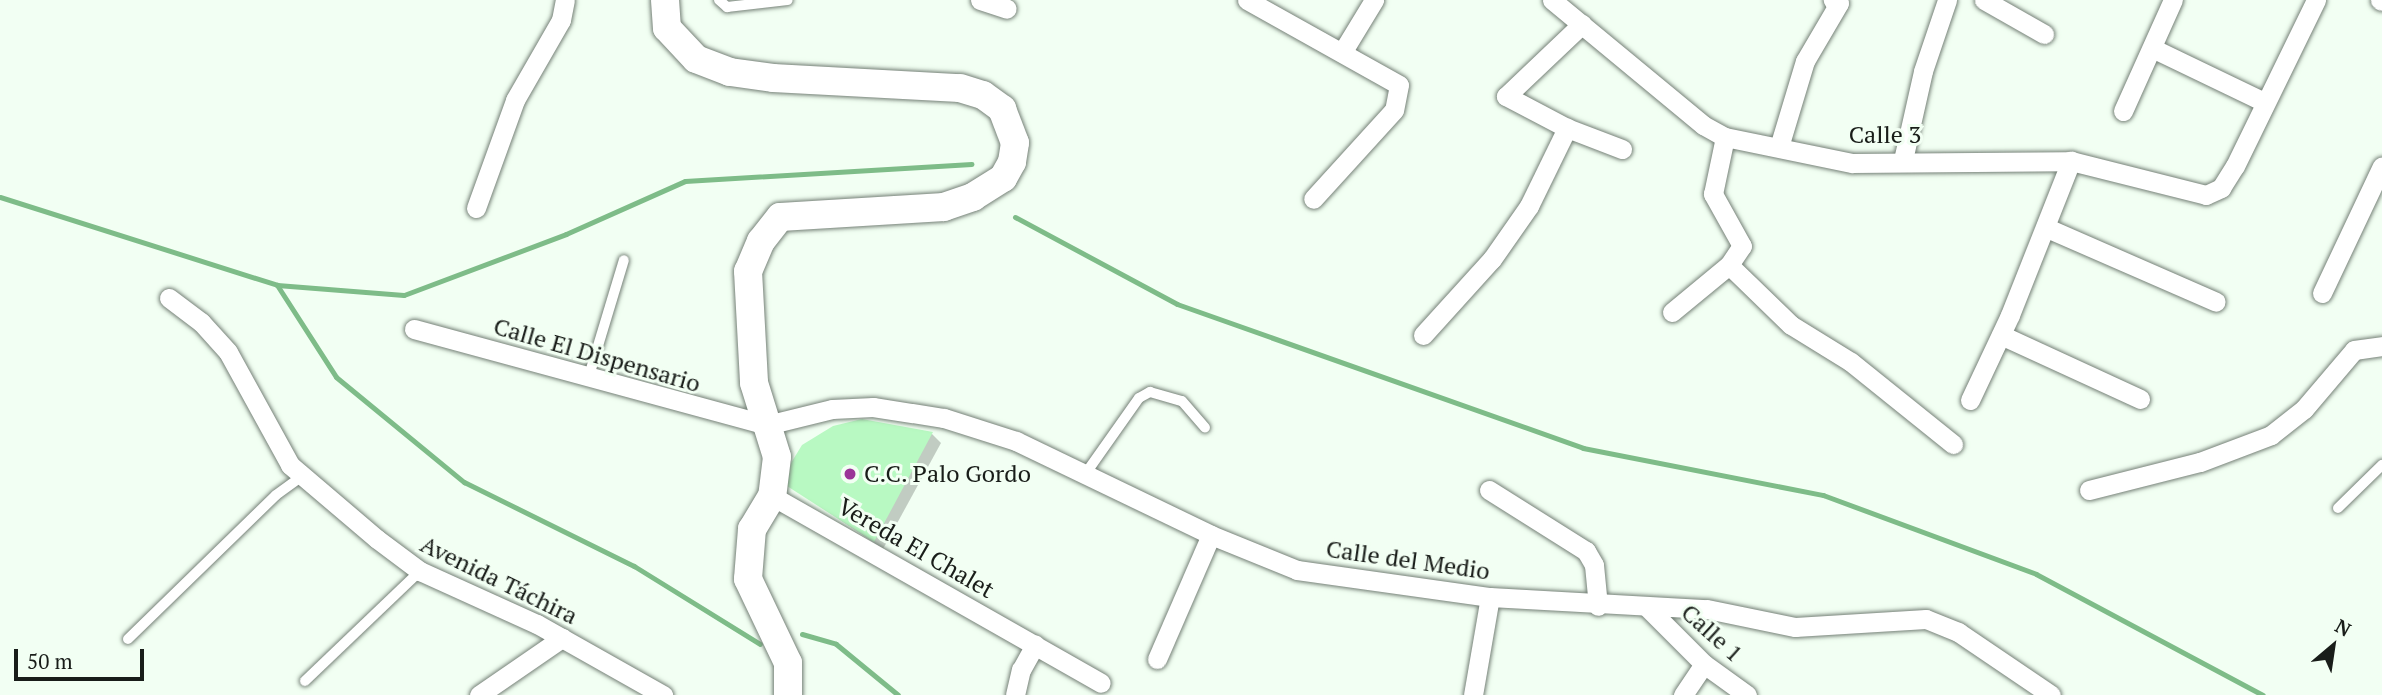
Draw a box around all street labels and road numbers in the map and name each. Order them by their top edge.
street label: Calle 3 [1849,121,1921,149]
street label: Calle El Dispensario [490,312,704,398]
street label: Vereda El Chalet [833,492,999,604]
street label: Avenida Táchira [416,530,582,630]
street label: Calle del Medio [1324,534,1492,586]
street label: Calle 1 [1675,598,1749,668]

